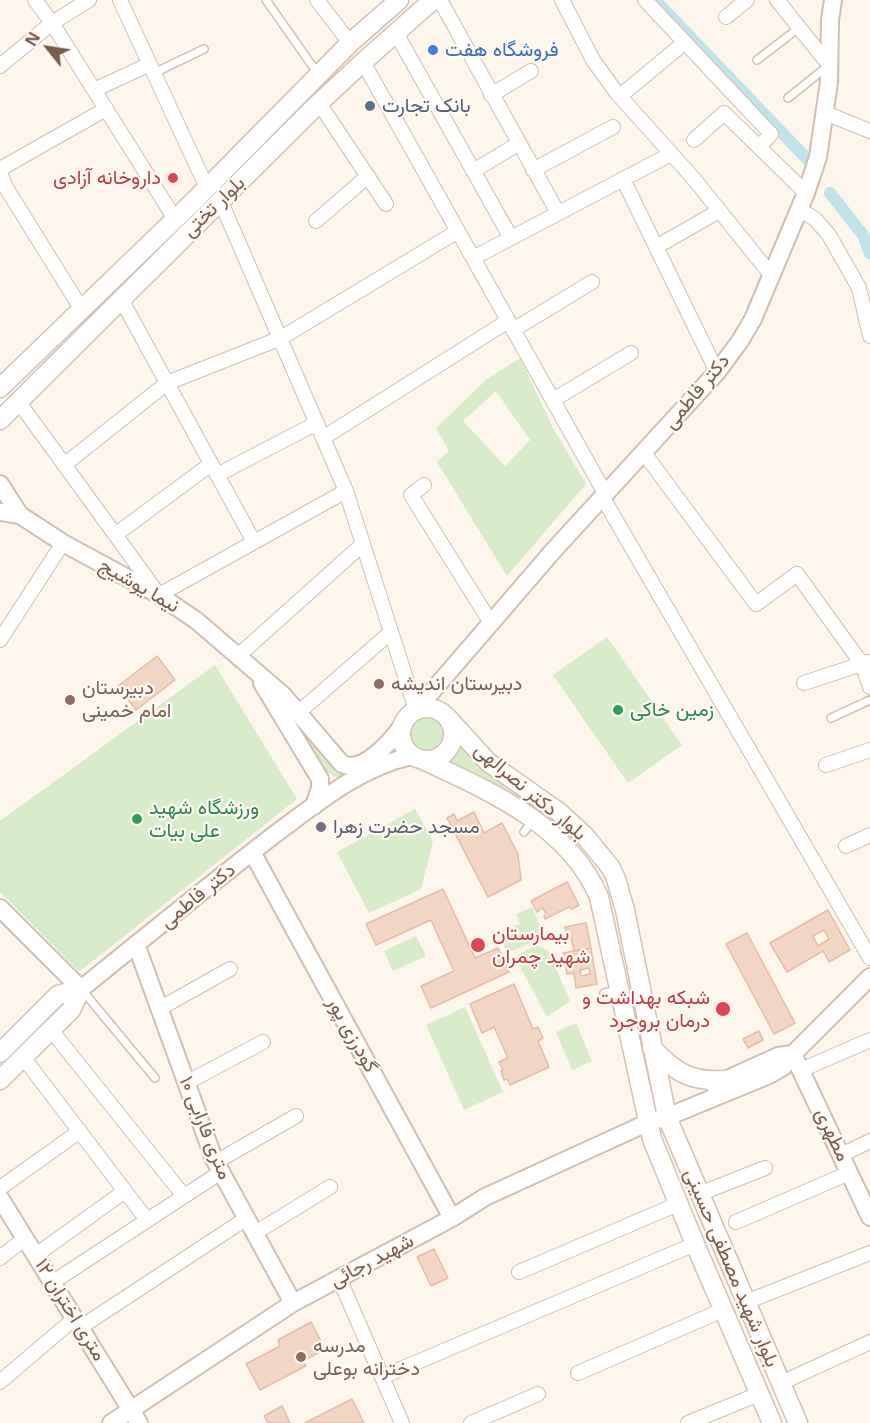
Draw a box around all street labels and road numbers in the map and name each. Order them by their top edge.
street label: بلوار تختی [178,171,250,243]
street label: دکتر فاطمی [659,350,735,434]
street label: نیما یوشیج [94,553,184,619]
street label: بلوار دکتر نصرالهی [469,738,591,846]
street label: دکتر فاطمی [155,858,241,934]
street label: گودرزی پور [321,993,383,1077]
street label: ۱۰ متری فارابی [173,1073,237,1183]
street label: مطهری [809,1105,855,1165]
street label: بلوار شهید مصطفی حسینی [678,1165,784,1371]
street label: شهید رجائی [326,1229,418,1293]
street label: ۱۲ متری اختران [29,1254,111,1366]

